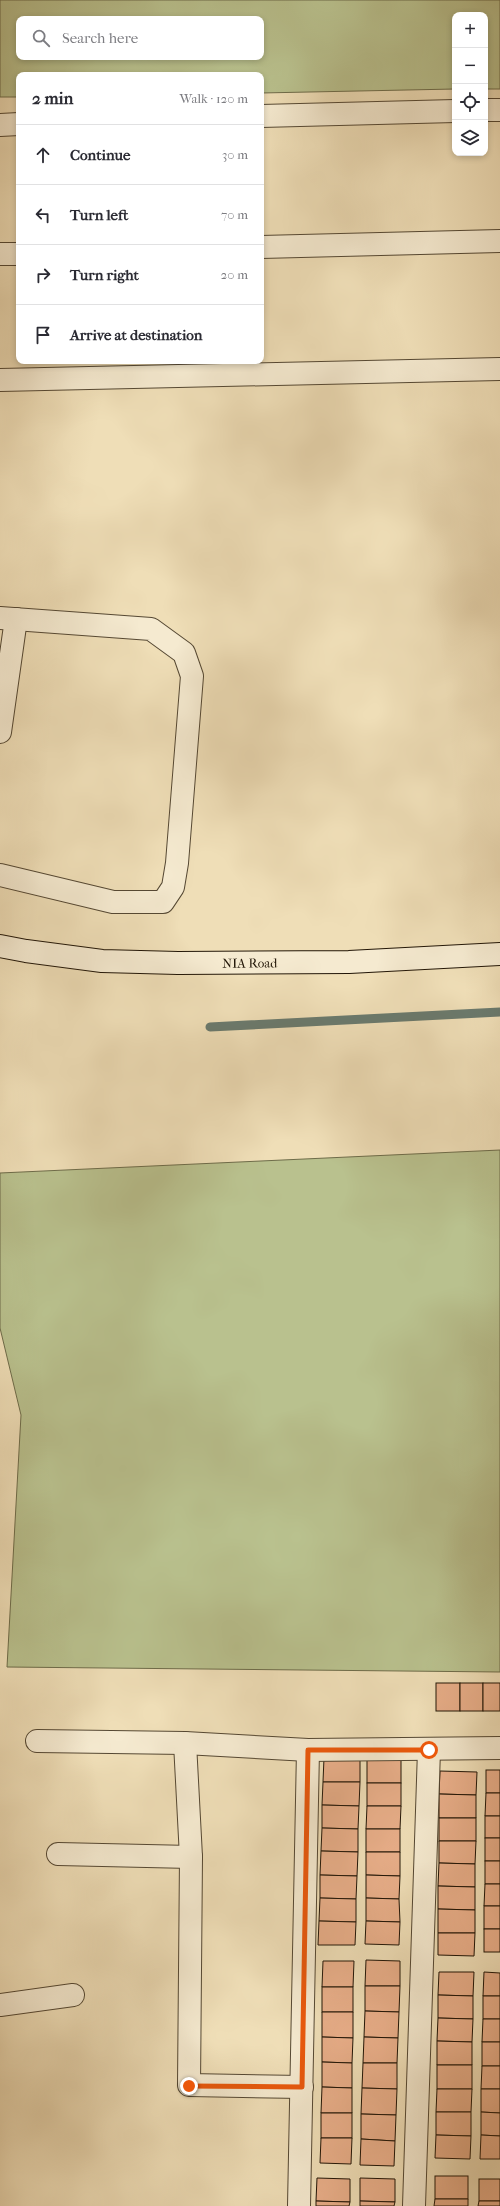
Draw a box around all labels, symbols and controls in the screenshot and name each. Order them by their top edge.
map controls [452,12,488,156]
button: + [452,12,488,48]
search box [16,16,264,60]
icon: search [30,27,52,49]
text: Search here [62,29,138,47]
button: − [452,48,488,84]
button: locate [452,84,488,120]
text: 2 min [32,88,73,108]
text: Walk · 120 m [180,91,248,106]
button: layers [452,120,488,156]
icon: ahead [32,144,54,166]
text: Continue [70,146,130,164]
text: 30 m [222,147,248,162]
icon: left [32,204,54,226]
text: Turn left [70,206,128,224]
text: 70 m [221,207,248,222]
icon: right [32,264,54,286]
text: Turn right [70,266,139,284]
text: 20 m [221,267,248,282]
icon: arrive [32,324,54,346]
text: Arrive at destination [70,326,202,344]
street label: NIA Road [222,955,278,970]
route start [420,1741,438,1759]
route end [180,2077,198,2095]

